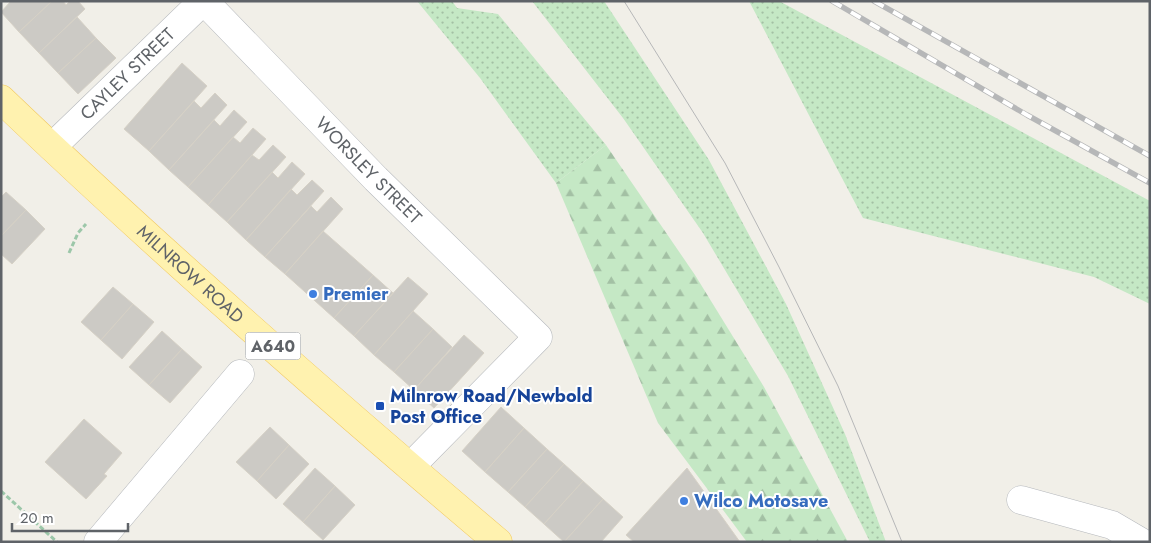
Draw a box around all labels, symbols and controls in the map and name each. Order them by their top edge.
street label: CAYLEY STREET [74,22,181,126]
street label: WORSLEY STREET [309,111,428,230]
street label: MILNROW ROAD [131,219,250,329]
place label: Premier [323,281,389,307]
marker: Premier [307,288,319,300]
road number: A640 [246,332,300,360]
place label: Milnrow Road/Newbold Post Office [390,383,593,430]
marker: Milnrow Road/Newbold Post Office [374,400,386,412]
place label: Wilco Motosave [694,488,828,514]
marker: Wilco Motosave [678,495,690,507]
scale bar [12,500,129,532]
text: 20 m [20,507,54,529]

